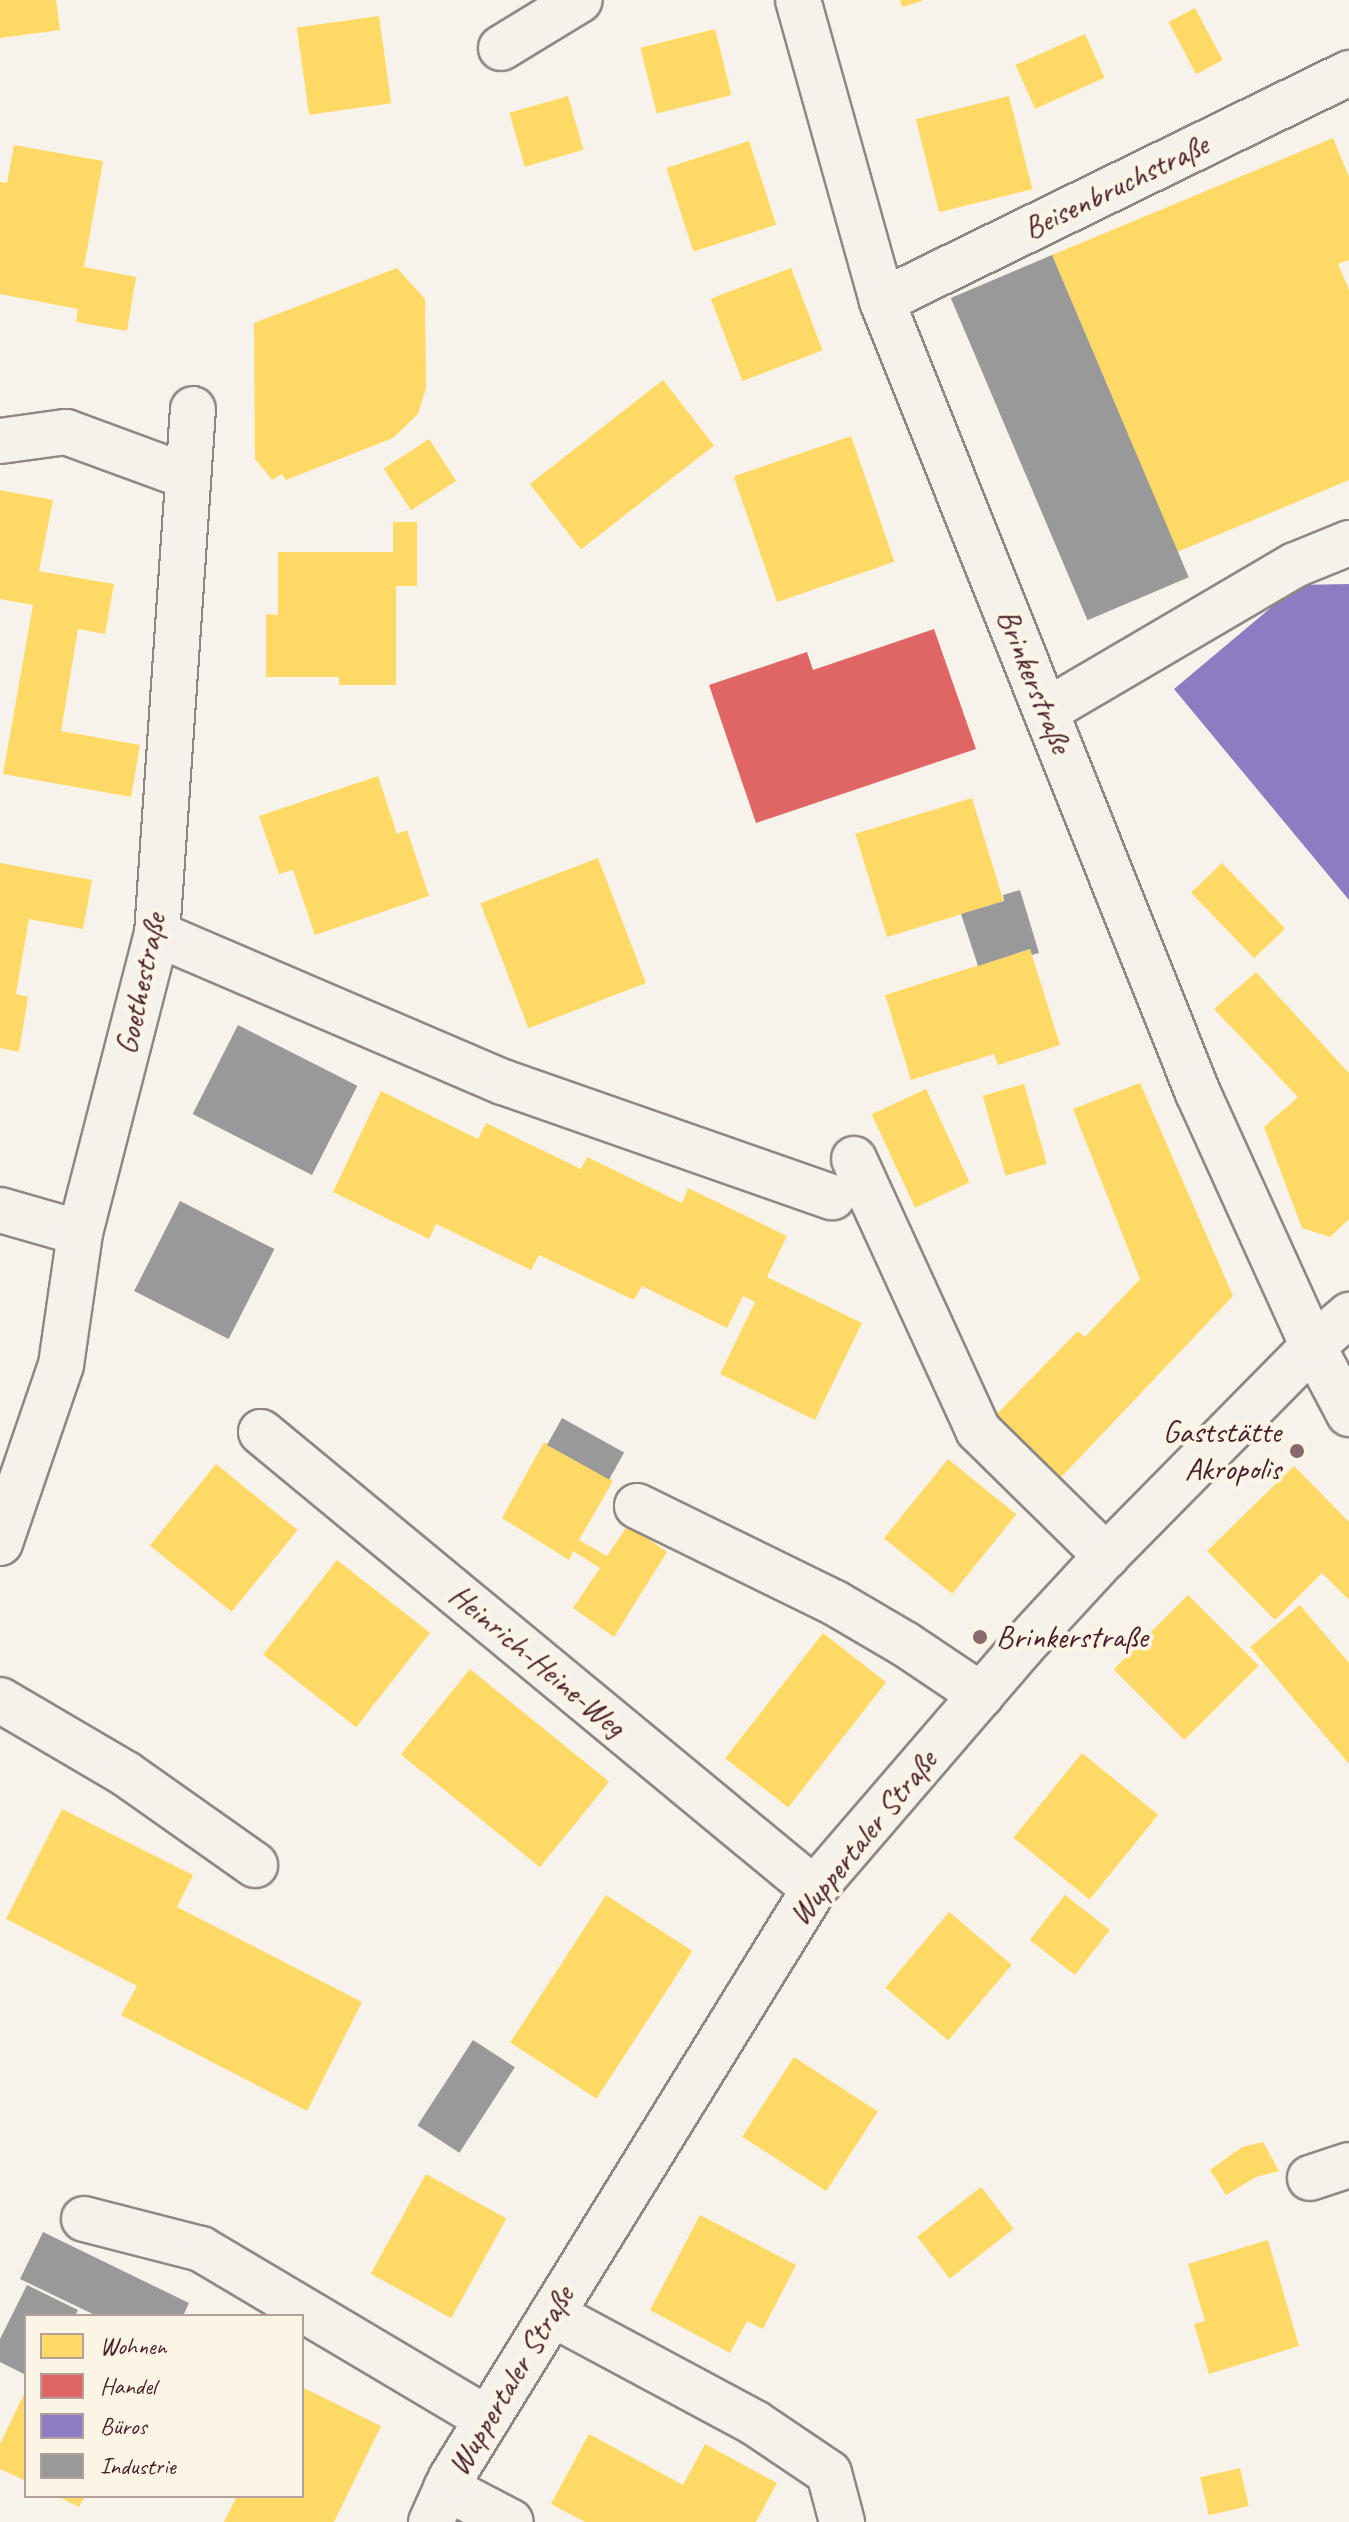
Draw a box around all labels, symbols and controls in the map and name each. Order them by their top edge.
street label: Beisenbruchstraße [1017,126,1215,248]
street label: Brinkerstraße [988,604,1080,758]
street label: Goethestraße [107,910,175,1058]
place label: Gaststätte Akropolis [1163,1414,1281,1489]
marker: Gaststätte Akropolis [1288,1442,1306,1460]
street label: Heinrich-Heine-Weg [441,1576,633,1746]
place label: Brinkerstraße [996,1618,1148,1656]
marker: Brinkerstraße [971,1628,989,1646]
street label: Wuppertaler Straße [780,1742,946,1934]
street label: Wuppertaler Straße [439,2279,583,2483]
legend [24,2314,304,2498]
text: Wohnen [100,2331,166,2361]
text: Handel [100,2371,156,2401]
text: Büros [100,2411,147,2441]
text: Industrie [100,2451,176,2481]

